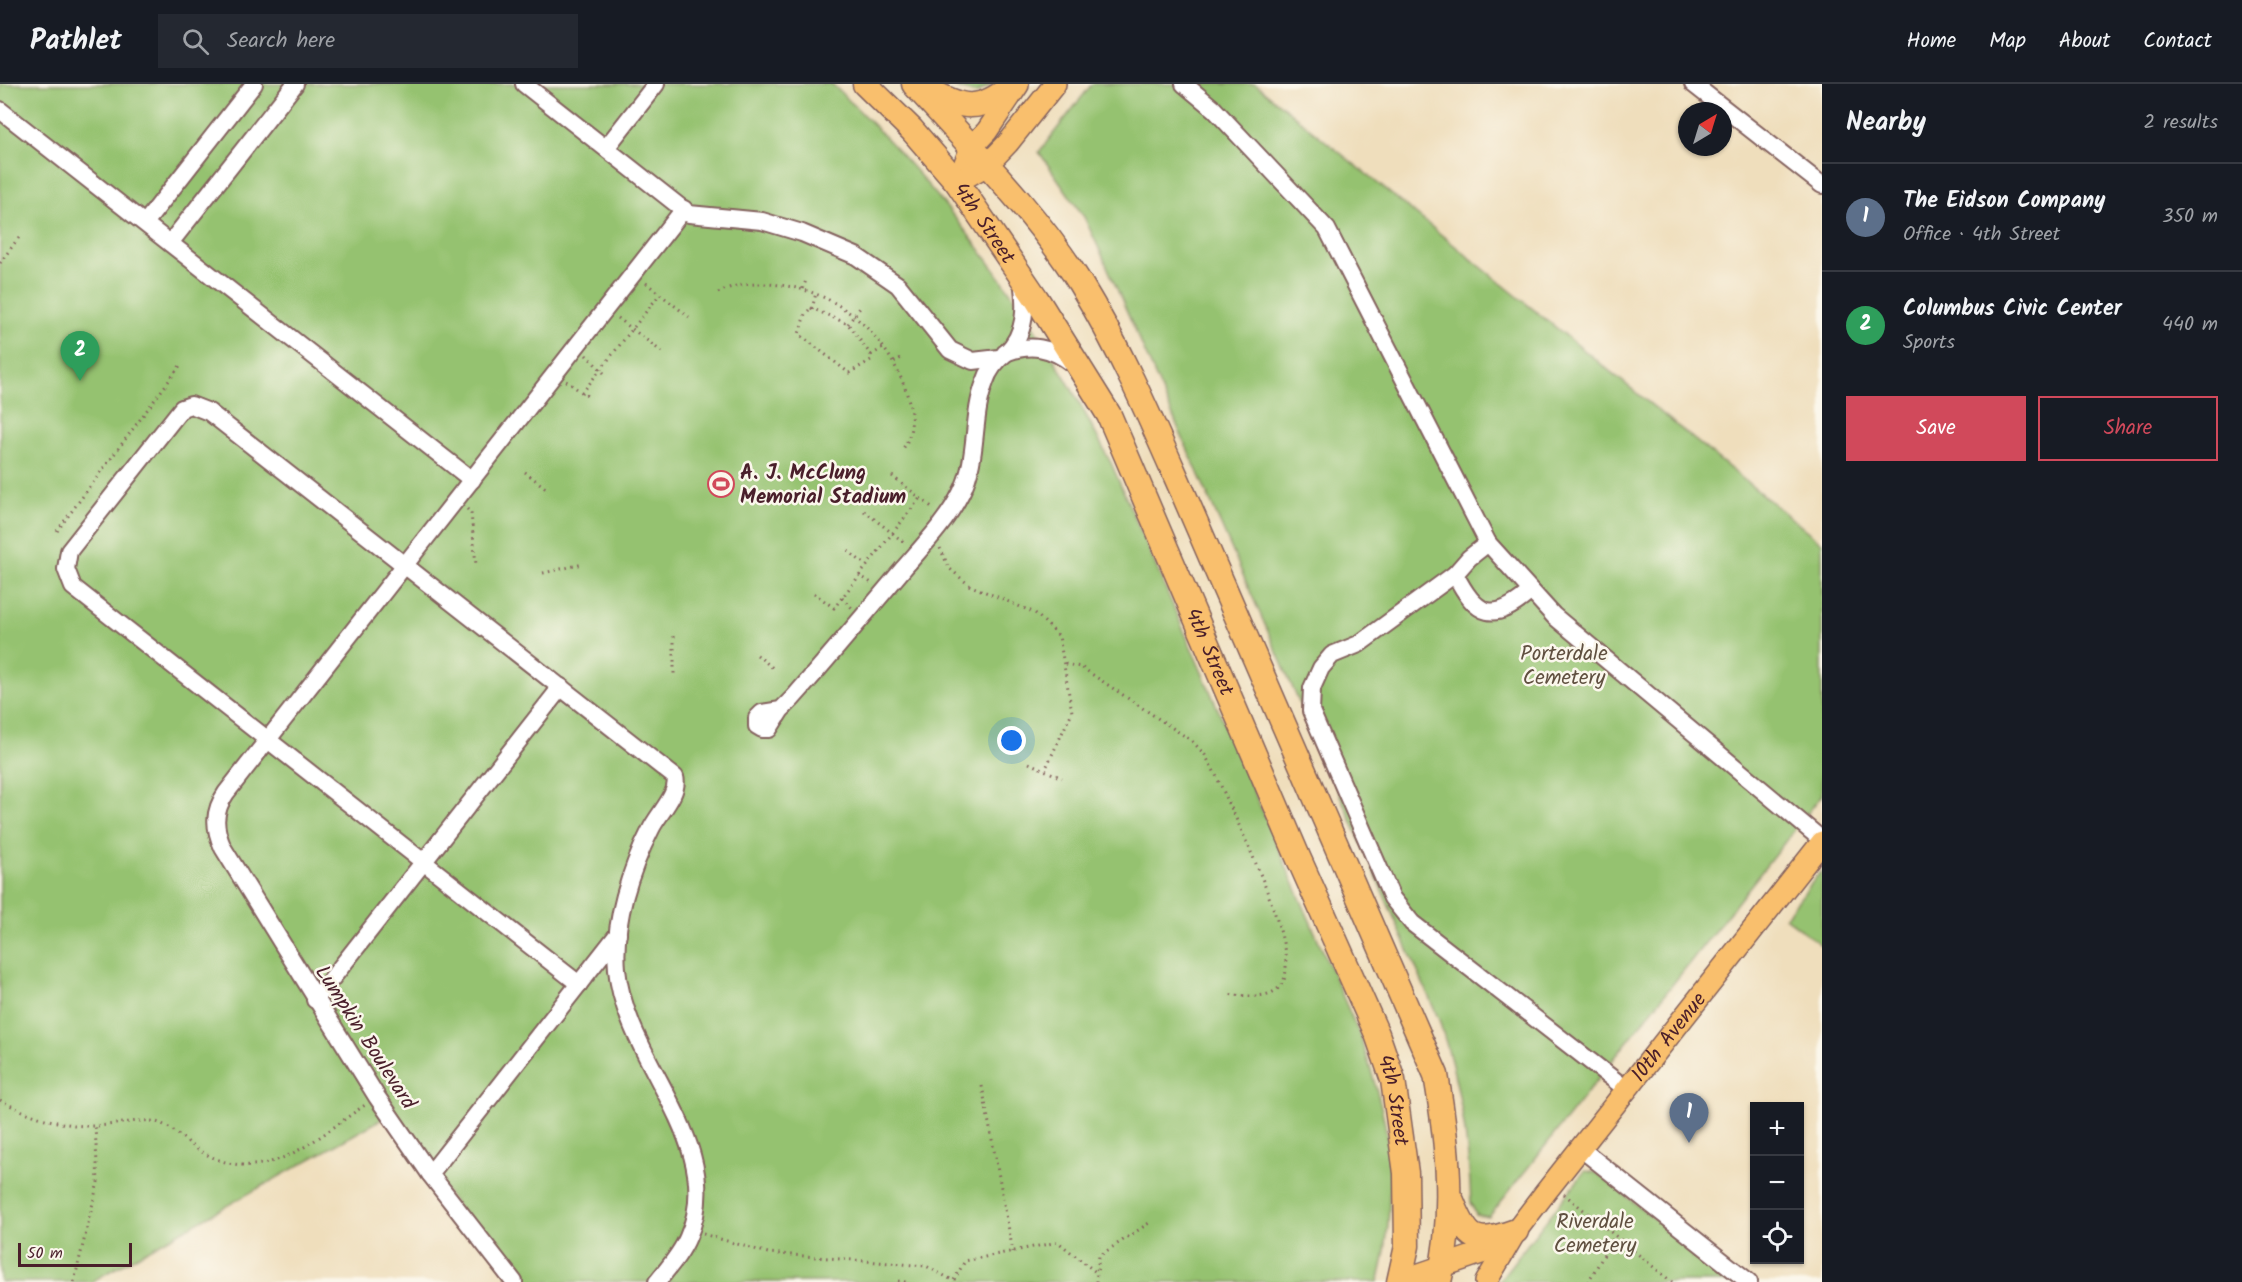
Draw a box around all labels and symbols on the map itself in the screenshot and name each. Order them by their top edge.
north arrow [1678,102,1732,156]
street label: 4th Street [944,176,1024,272]
pin: 2 [60,332,100,381]
place label: A. J. McClung Memorial Stadium [740,457,906,514]
sports icon: A. J. McClung Memorial Stadium [706,469,736,499]
street label: 4th Street [1175,603,1242,702]
park label: Porterdale Cemetery [1520,638,1608,695]
your location [997,726,1026,755]
street label: Lumpkin Boulevard [306,959,424,1117]
street label: 10th Avenue [1623,985,1716,1090]
street label: 4th Street [1367,1050,1417,1149]
pin: 1 [1670,1094,1708,1143]
park label: Riverdale Cemetery [1554,1206,1636,1263]
scale bar [18,1240,132,1268]

